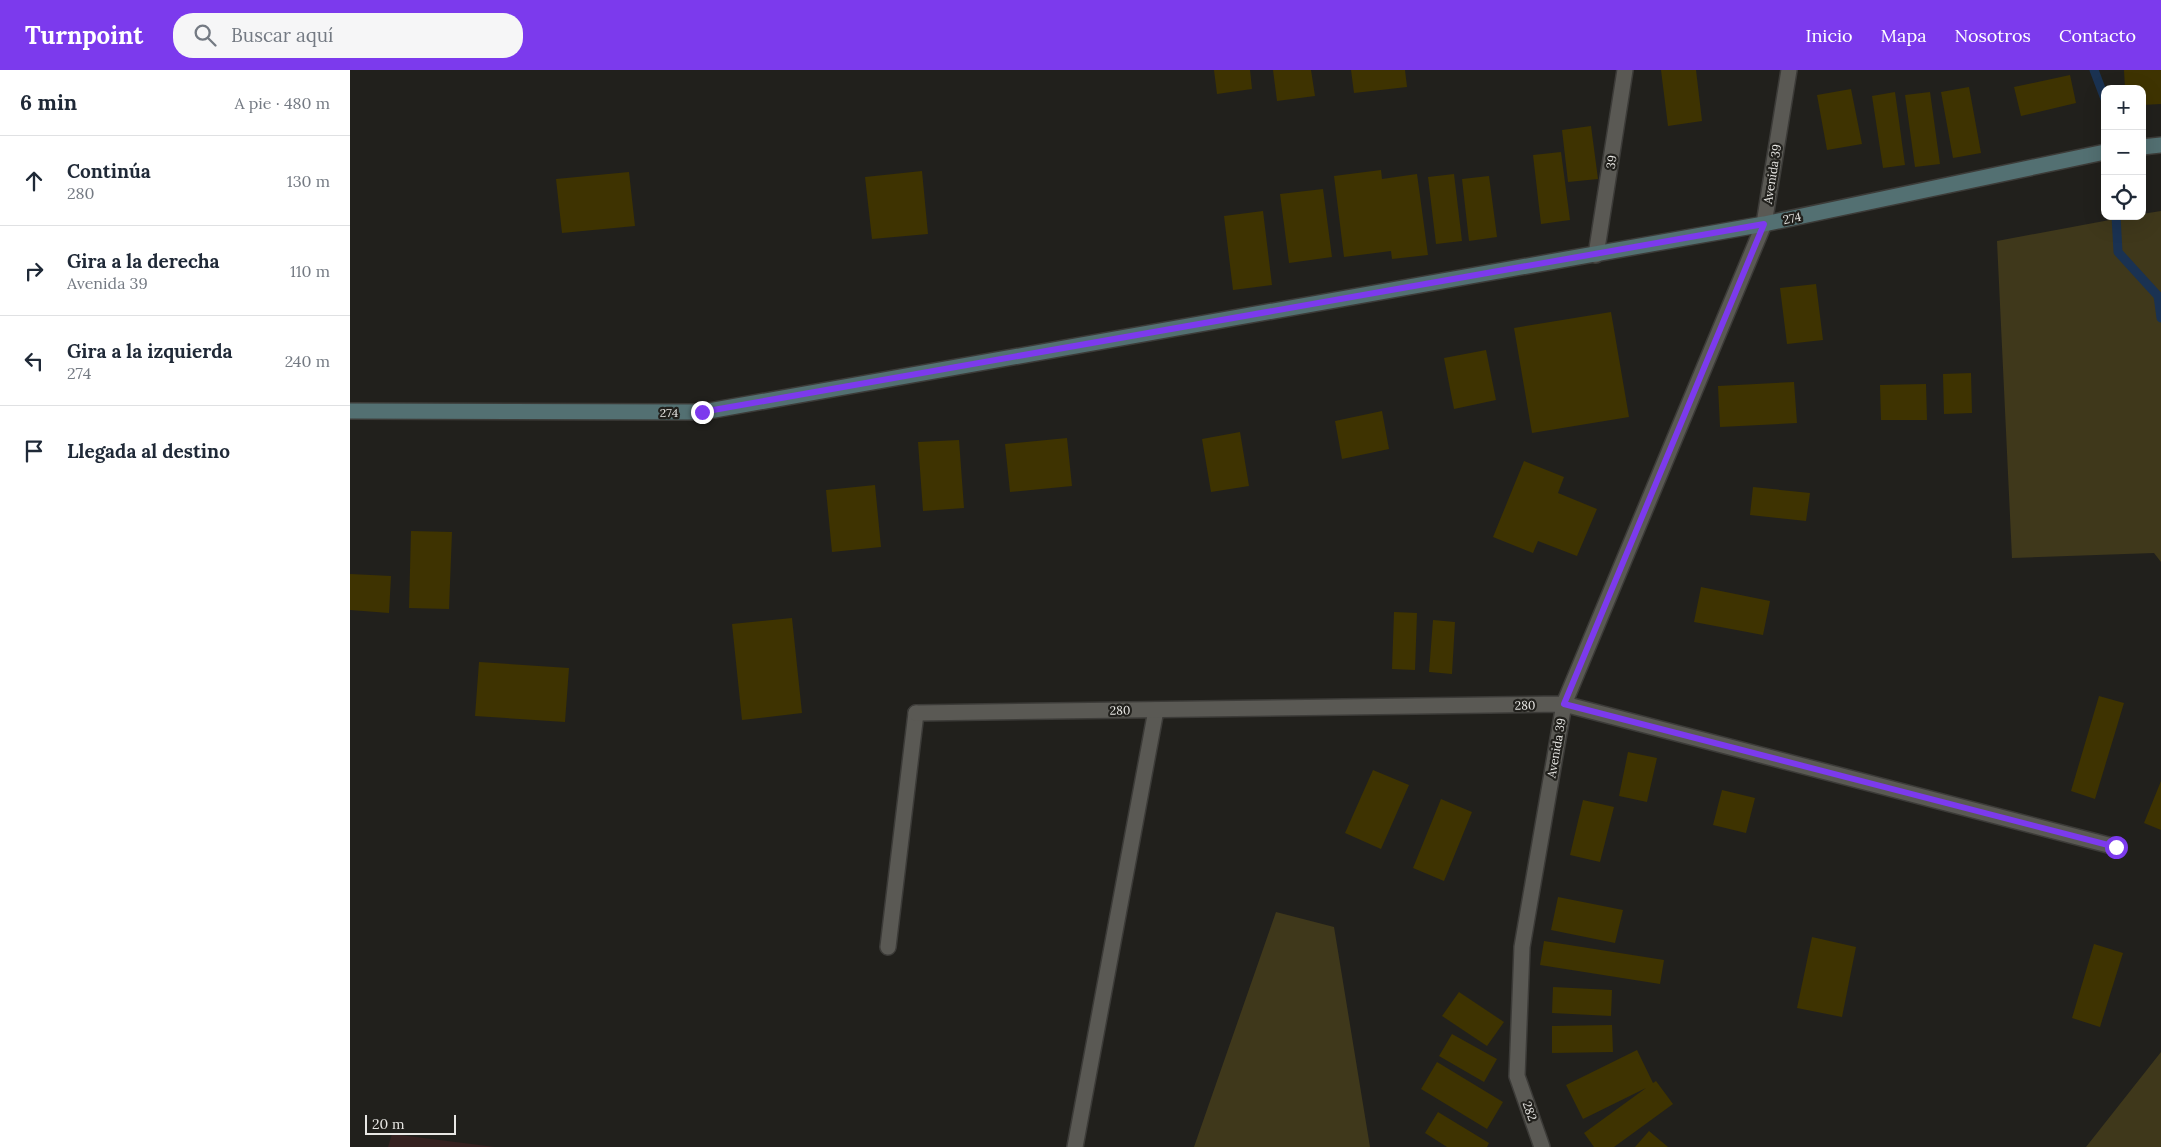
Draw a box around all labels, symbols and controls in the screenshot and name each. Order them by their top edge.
search box [173,13,523,58]
text: Turnpoint [25,20,143,51]
icon: search [191,21,219,49]
text: Buscar aquí [231,23,333,47]
text: Inicio [1806,24,1853,47]
text: Mapa [1881,24,1926,47]
text: Nosotros [1954,24,2031,47]
text: Contacto [2059,24,2136,47]
map controls [2101,85,2146,220]
button: + [2101,85,2146,130]
text: 6 min [20,89,77,116]
text: A pie · 480 m [235,93,330,113]
button: − [2101,130,2146,175]
street label: Avenida 39 [1760,143,1784,206]
street label: 39 [1603,154,1619,170]
text: Continúa [67,159,151,183]
icon: ahead [20,167,48,195]
text: 130 m [287,171,330,191]
button: locate [2101,175,2146,220]
text: 280 [67,183,95,203]
street label: 274 [1781,209,1803,227]
text: Gira a la derecha [67,249,220,273]
icon: right [20,257,48,285]
text: 110 m [290,261,330,281]
text: Avenida 39 [67,273,148,293]
text: Gira a la izquierda [67,339,233,363]
icon: left [20,347,48,375]
text: 240 m [285,351,330,371]
text: 274 [67,363,91,383]
route end [691,401,714,424]
street label: 274 [660,405,679,420]
icon: arrive [20,437,48,465]
text: Llegada al destino [67,439,230,463]
street label: 280 [1515,697,1535,713]
street label: 280 [1110,702,1130,718]
street label: Avenida 39 [1543,717,1569,780]
route start [2105,836,2128,859]
street label: 282 [1520,1099,1540,1123]
scale bar [365,1112,456,1135]
text: 20 m [372,1115,404,1133]

